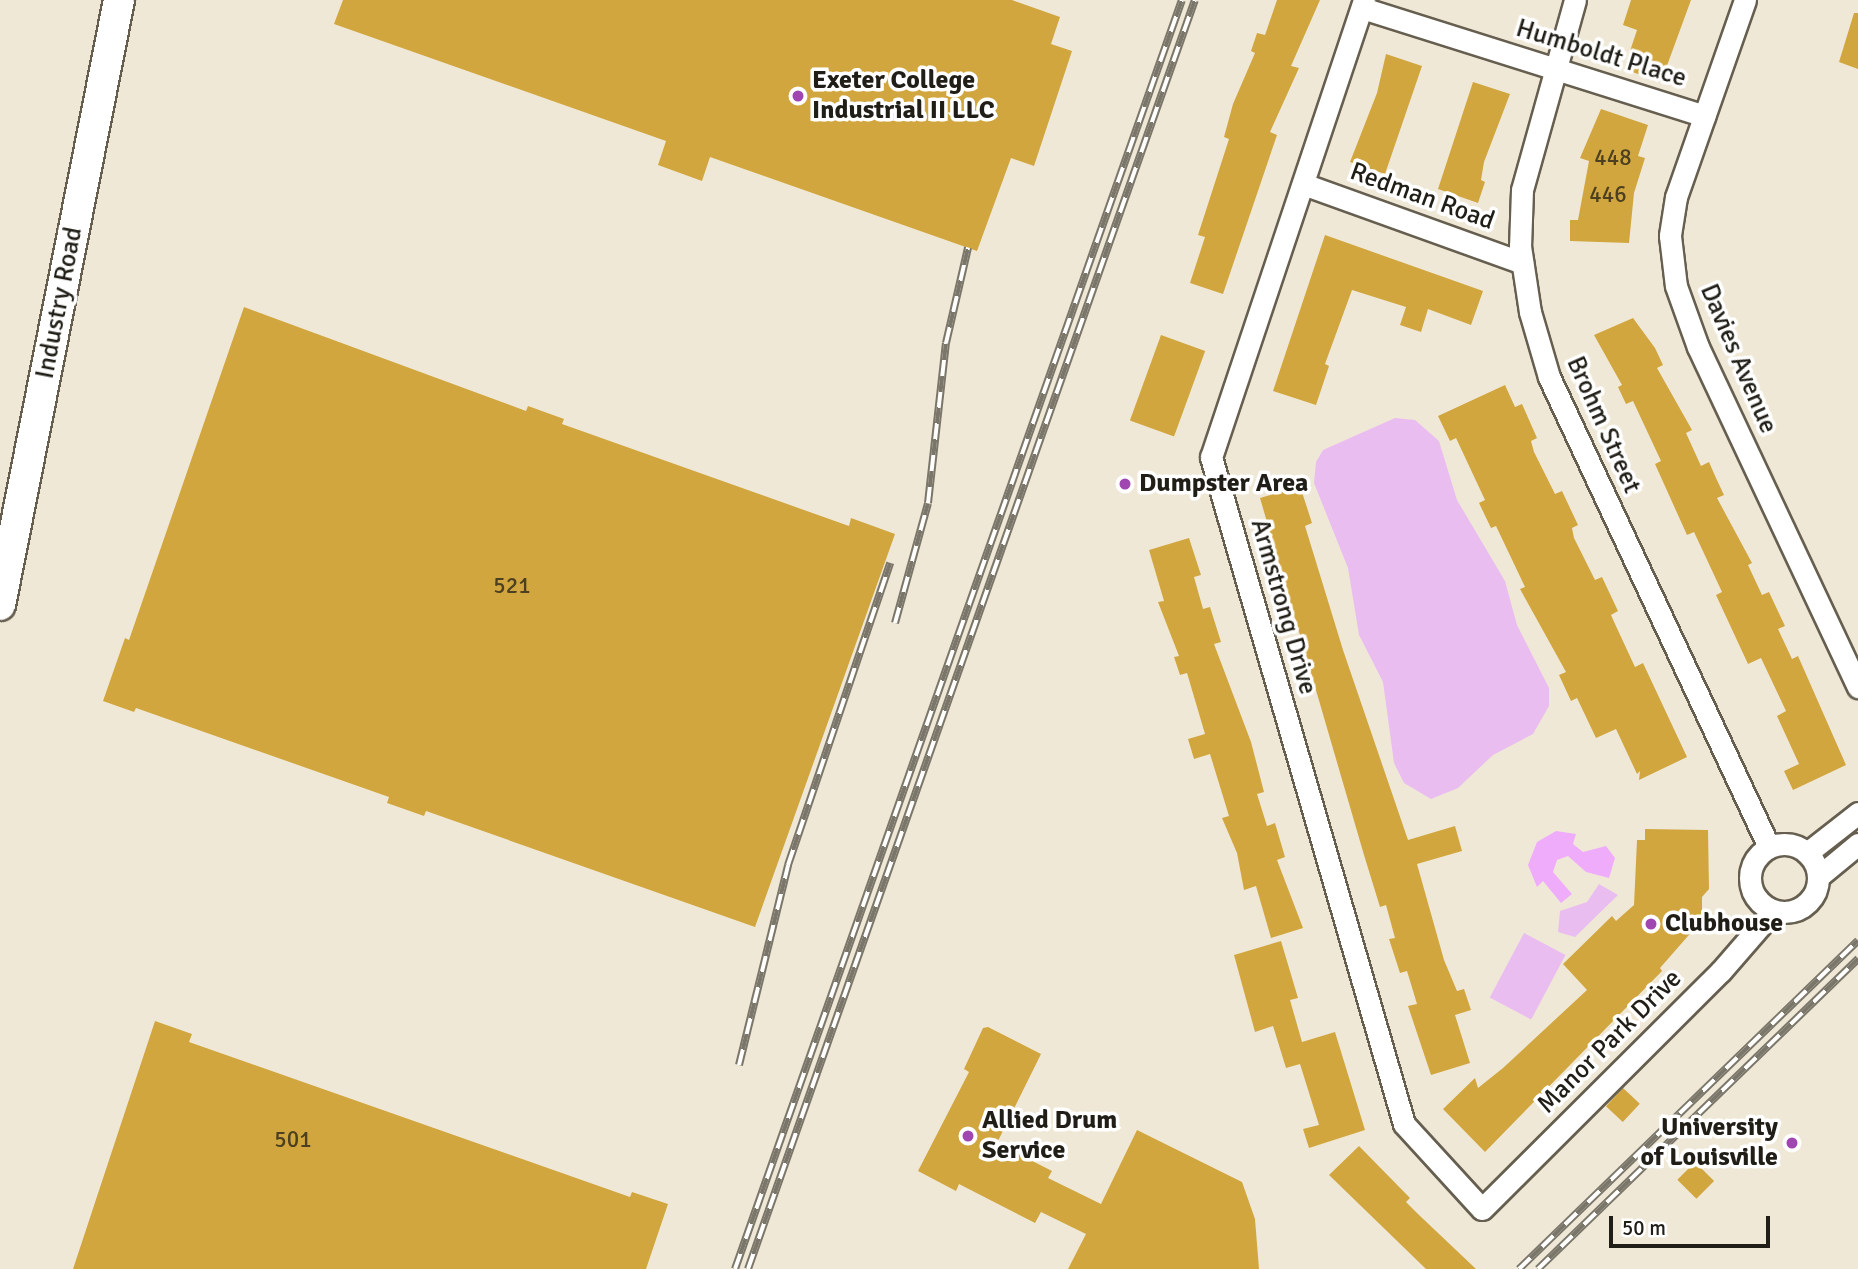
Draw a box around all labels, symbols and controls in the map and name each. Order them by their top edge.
street label: Humboldt Place [1512,13,1690,95]
place label: Exeter College Industrial II LLC [812,65,994,126]
marker: Exeter College Industrial II LLC [790,88,806,104]
house number: 448 [1594,144,1632,172]
street label: Redman Road [1345,156,1499,238]
house number: 446 [1589,181,1627,209]
street label: Industry Road [30,224,90,382]
street label: Davies Avenue [1693,280,1783,438]
street label: Brohm Street [1559,352,1647,498]
place label: Dumpster Area [1139,468,1308,500]
marker: Dumpster Area [1117,476,1133,492]
street label: Armstrong Drive [1243,516,1323,698]
house number: 521 [493,572,531,600]
place label: Clubhouse [1665,908,1783,940]
marker: Clubhouse [1643,916,1659,932]
street label: Manor Park Drive [1531,963,1689,1121]
place label: Allied Drum Service [982,1105,1117,1166]
place label: University of Louisville [1641,1112,1778,1174]
house number: 501 [274,1126,312,1154]
marker: Allied Drum Service [960,1128,976,1144]
marker: University of Louisville [1784,1135,1800,1151]
scale bar [1613,1202,1774,1246]
text: 50 m [1622,1215,1666,1241]

